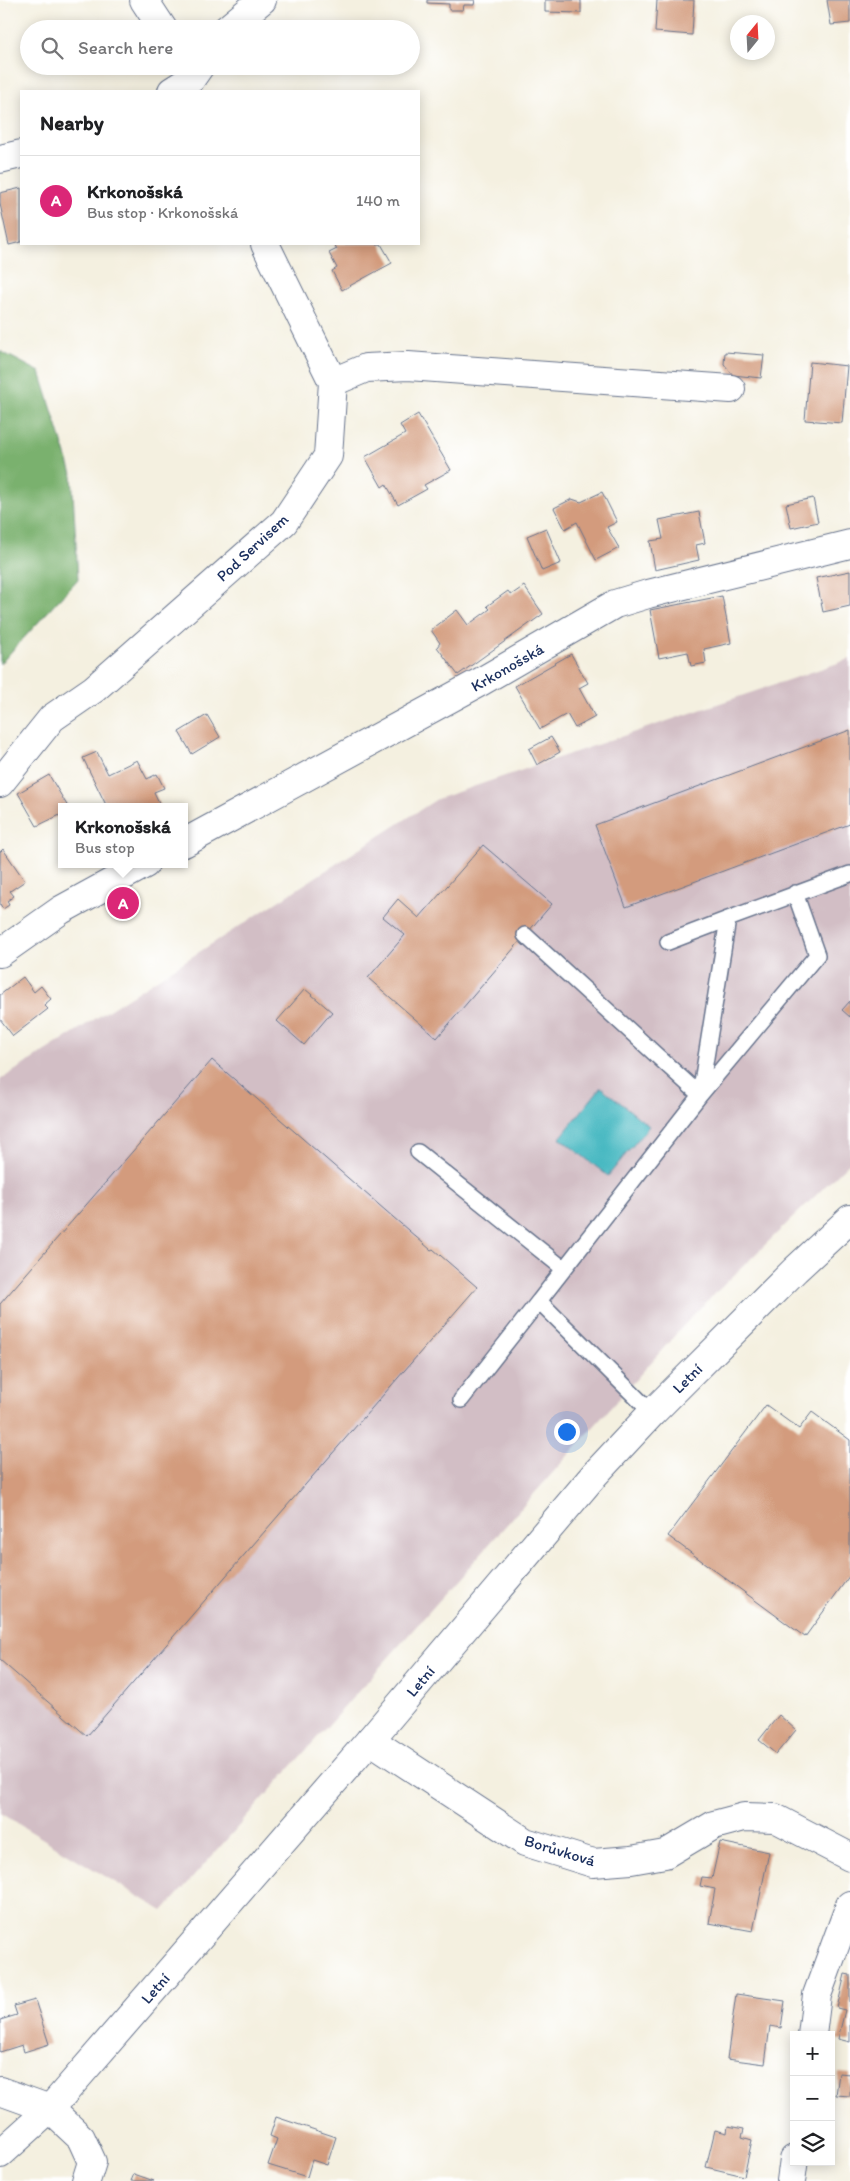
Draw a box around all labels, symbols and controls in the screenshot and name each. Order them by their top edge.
north arrow [730,15,775,60]
search box [20,20,420,75]
icon: search [38,34,66,62]
text: Search here [78,36,173,59]
text: Nearby [40,110,104,135]
text: Krkonošská [87,180,183,203]
text: A [51,191,61,210]
text: 140 m [356,191,400,210]
text: Bus stop · Krkonošská [87,203,238,222]
street label: Pod Servisem [213,509,292,585]
street label: Krkonošská [468,639,548,696]
popup [58,803,188,868]
text: Krkonošská [75,815,171,838]
text: Bus stop [75,838,135,857]
pin: A [107,884,139,922]
street label: Letní [668,1359,706,1397]
your location [554,1419,580,1445]
street label: Letní [402,1662,439,1701]
street label: Borůvková [522,1831,598,1870]
street label: Letní [137,1969,174,2008]
map controls [790,2031,835,2166]
button: + [790,2031,835,2076]
button: − [790,2076,835,2121]
button: layers [790,2121,835,2166]

